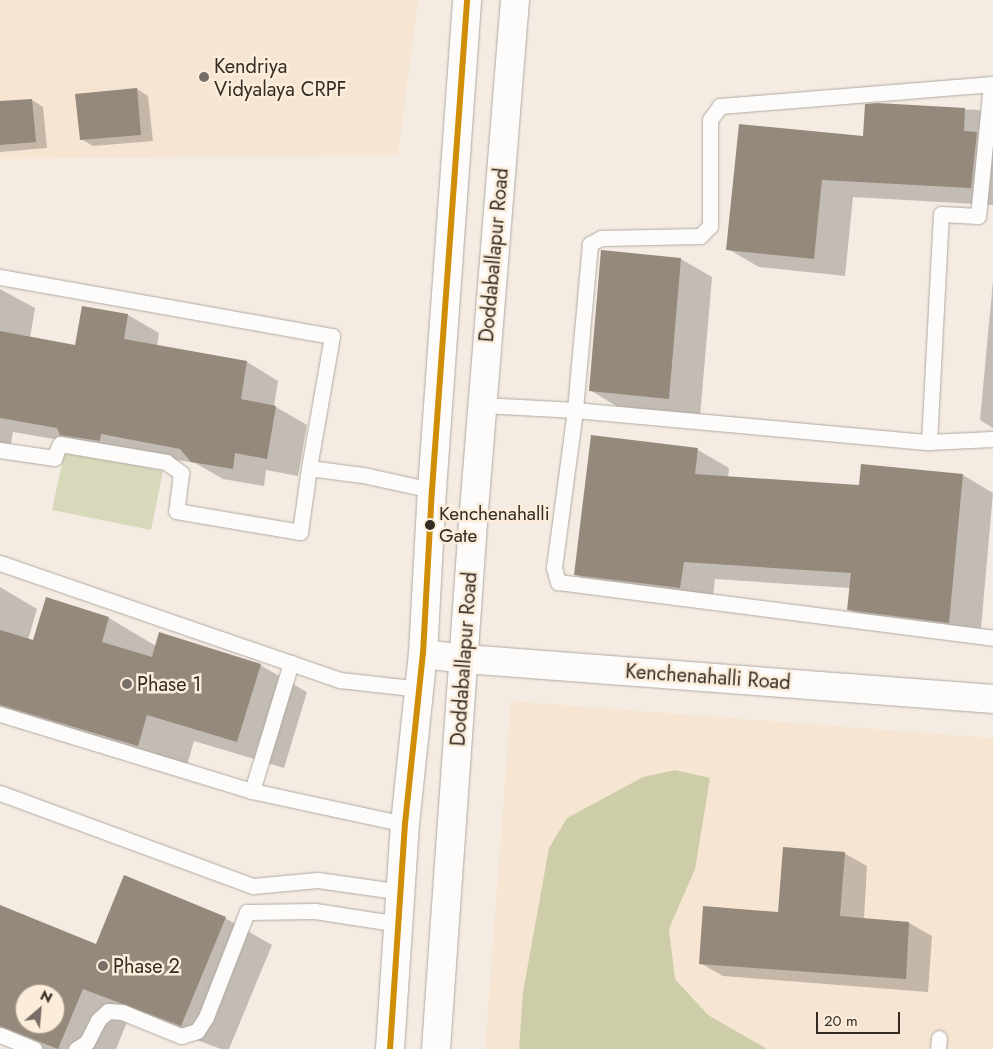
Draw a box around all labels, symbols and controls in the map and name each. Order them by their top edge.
place label: Kendriya Vidyalaya CRPF [214,54,347,101]
marker: Kendriya Vidyalaya CRPF [198,71,210,83]
street label: Doddaballapur Road [474,167,514,343]
place label: Kenchenahalli Gate [439,503,550,547]
marker: Kenchenahalli Gate [425,520,435,530]
street label: Doddaballapur Road [446,571,482,747]
street label: Kenchenahalli Road [625,659,791,695]
place label: Phase 1 [137,672,201,696]
marker: Phase 1 [121,678,133,690]
place label: Phase 2 [113,954,180,978]
marker: Phase 2 [97,960,109,972]
north arrow [15,984,65,1034]
text: N [37,985,56,1008]
scale bar [818,1002,902,1034]
text: 20 m [824,1010,858,1032]

